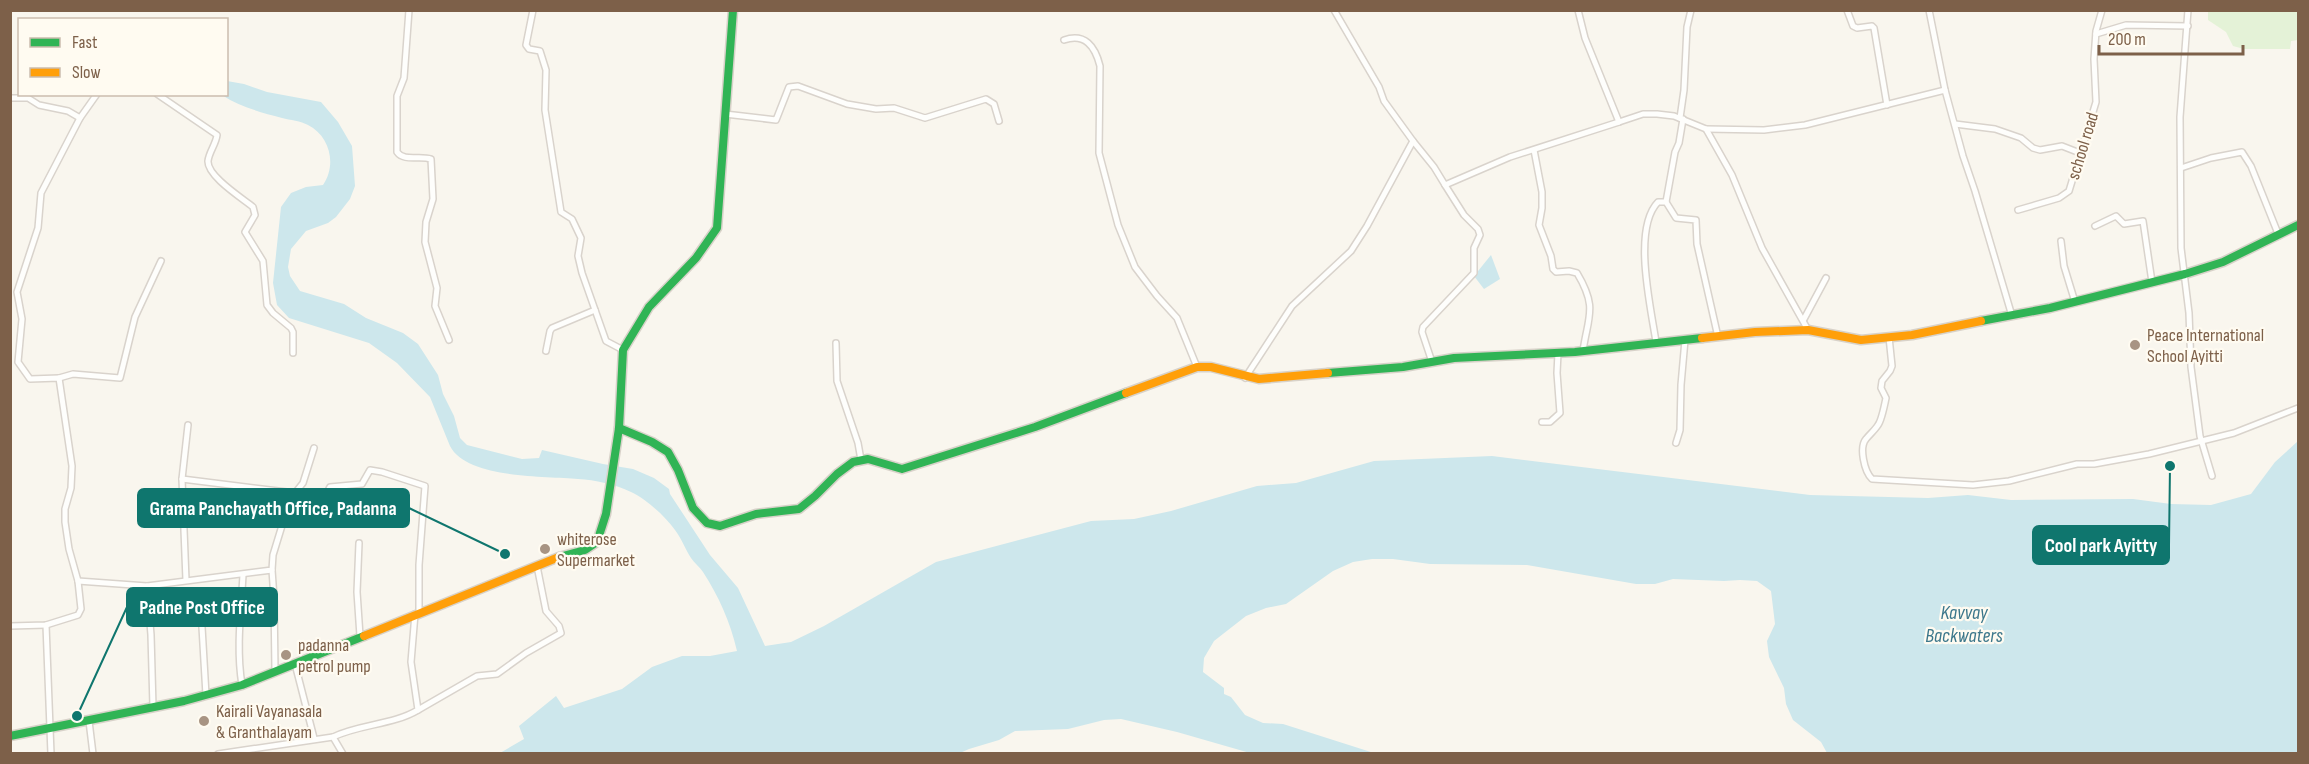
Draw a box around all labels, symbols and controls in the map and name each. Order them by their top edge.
legend [18,18,228,96]
scale bar [2099,18,2243,56]
text: 200 m [2108,29,2146,50]
text: Fast [72,32,98,53]
text: Slow [72,62,101,83]
street label: school road [2063,110,2103,182]
place label: Peace International School Ayitti [2147,325,2264,367]
marker: Peace International School Ayitti [2128,338,2142,352]
callout: Grama Panchayath Office, Padanna [138,489,409,527]
text: Grama Panchayath Office, Padanna [149,497,397,521]
callout: Cool park Ayitty [2033,526,2169,564]
place label: whiterose Supermarket [557,529,636,571]
text: Cool park Ayitty [2045,534,2158,558]
marker: whiterose Supermarket [538,542,552,556]
callout: Padne Post Office [127,588,277,626]
text: Padne Post Office [139,596,265,620]
water label: Kavvay Backwaters [1925,601,2003,648]
place label: padanna petrol pump [298,635,371,677]
marker: padanna petrol pump [279,648,293,662]
place label: Kairali Vayanasala & Granthalayam [216,701,322,743]
marker: Kairali Vayanasala & Granthalayam [197,714,211,728]

